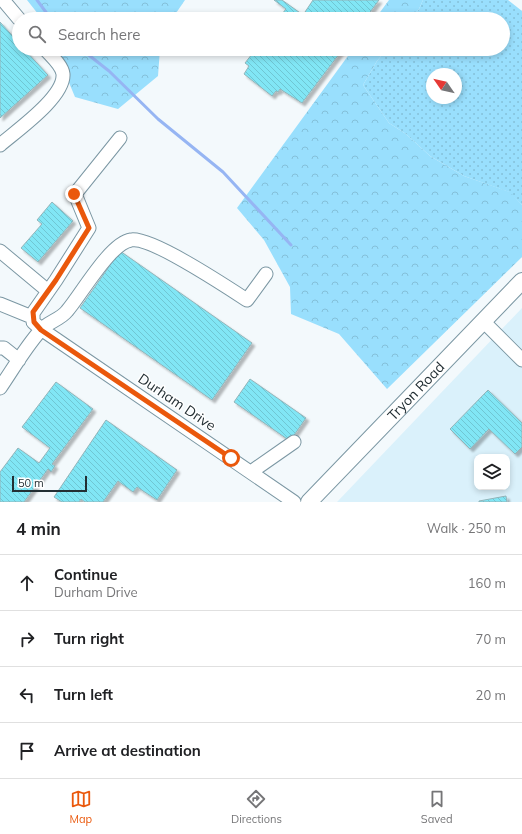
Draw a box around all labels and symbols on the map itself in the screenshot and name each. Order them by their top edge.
north arrow [426,68,462,104]
route end [65,185,83,203]
street label: Tryon Road [384,358,448,424]
street label: Durham Drive [135,369,219,435]
route start [222,449,240,467]
scale bar [12,474,87,493]

